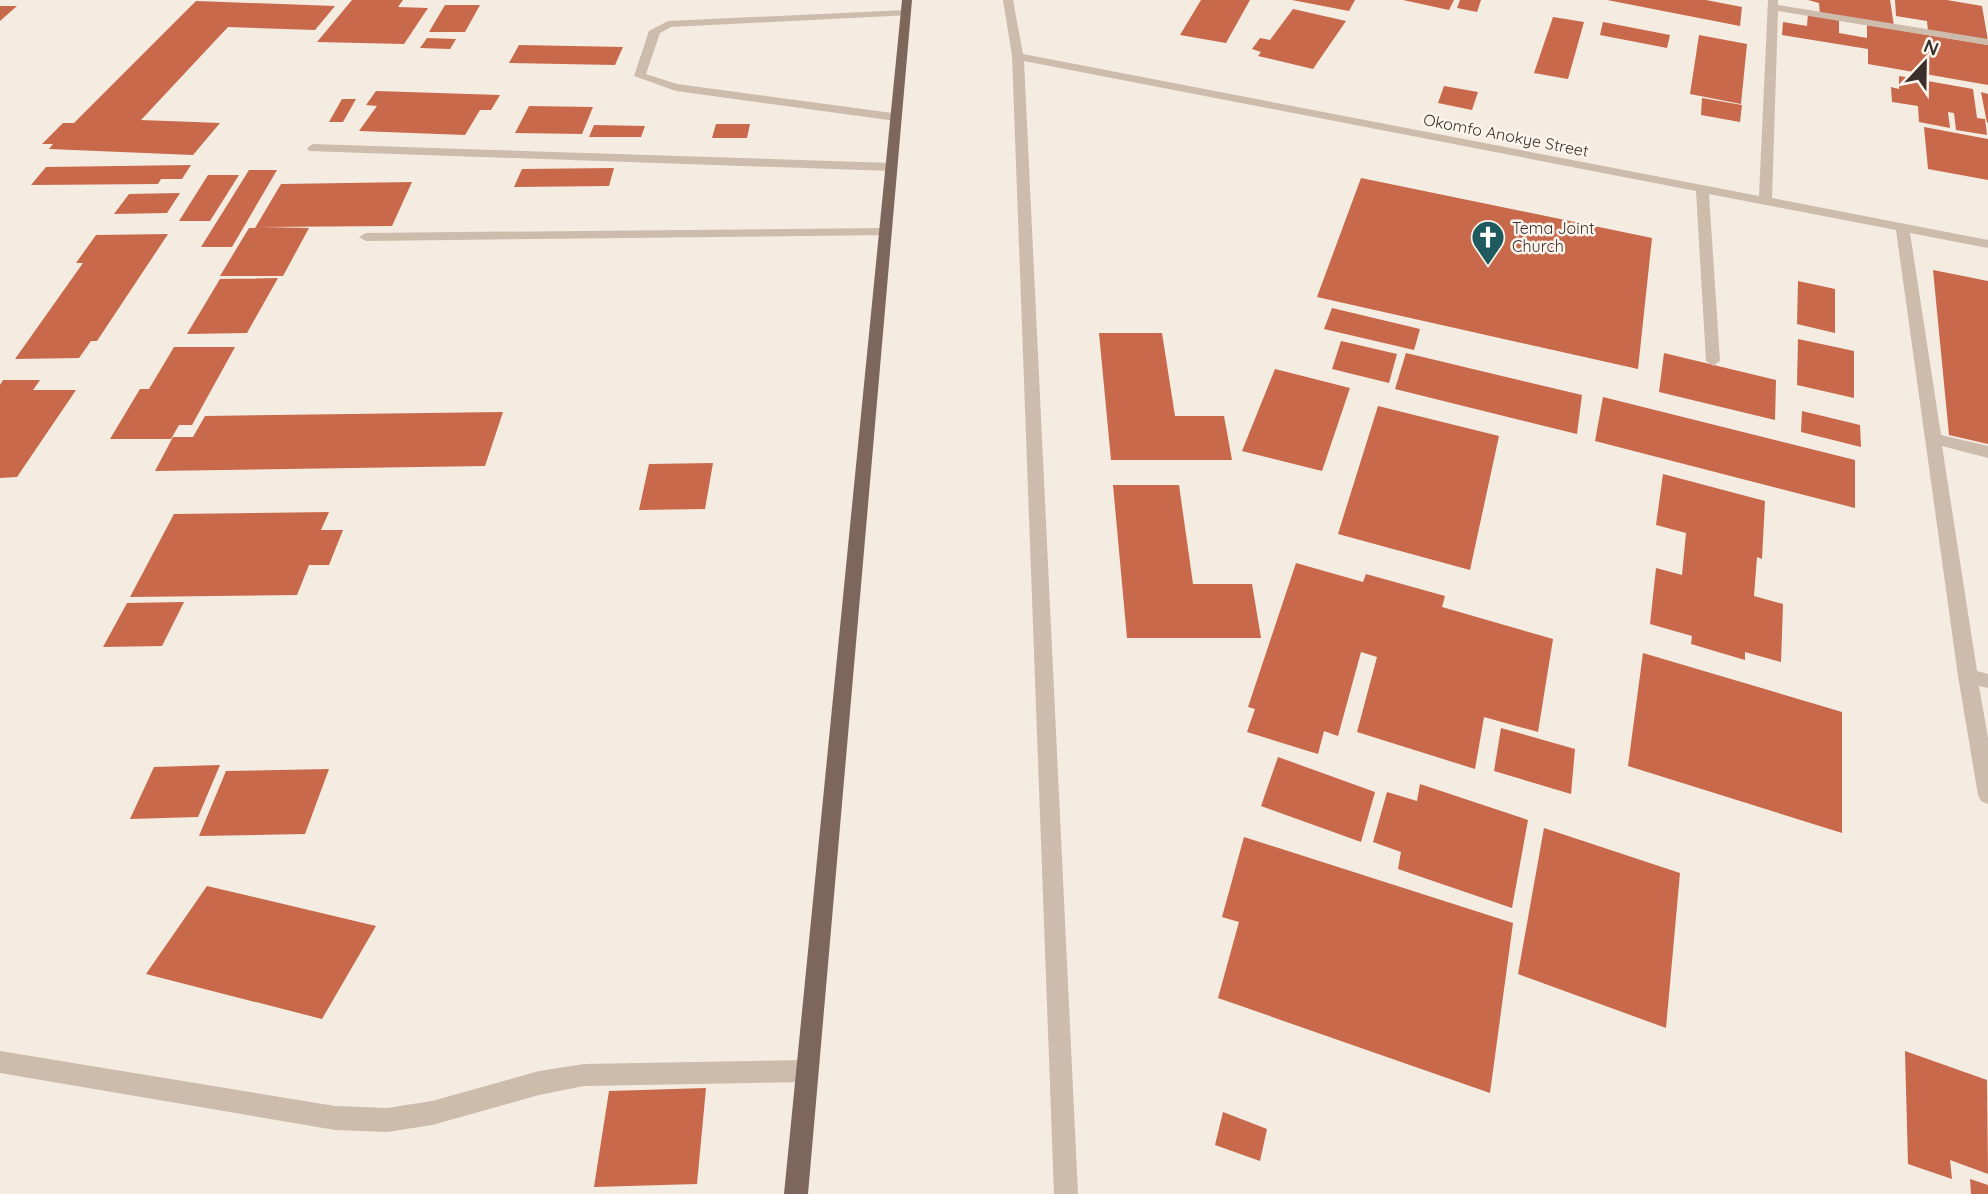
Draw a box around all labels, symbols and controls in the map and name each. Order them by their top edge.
north arrow [1890,28,1960,98]
text: N [1920,33,1942,61]
street label: Okomfo Anokye Street [1422,109,1590,161]
church icon: Tema Joint Church [1469,218,1507,267]
place label: Tema Joint Church [1512,218,1594,256]

